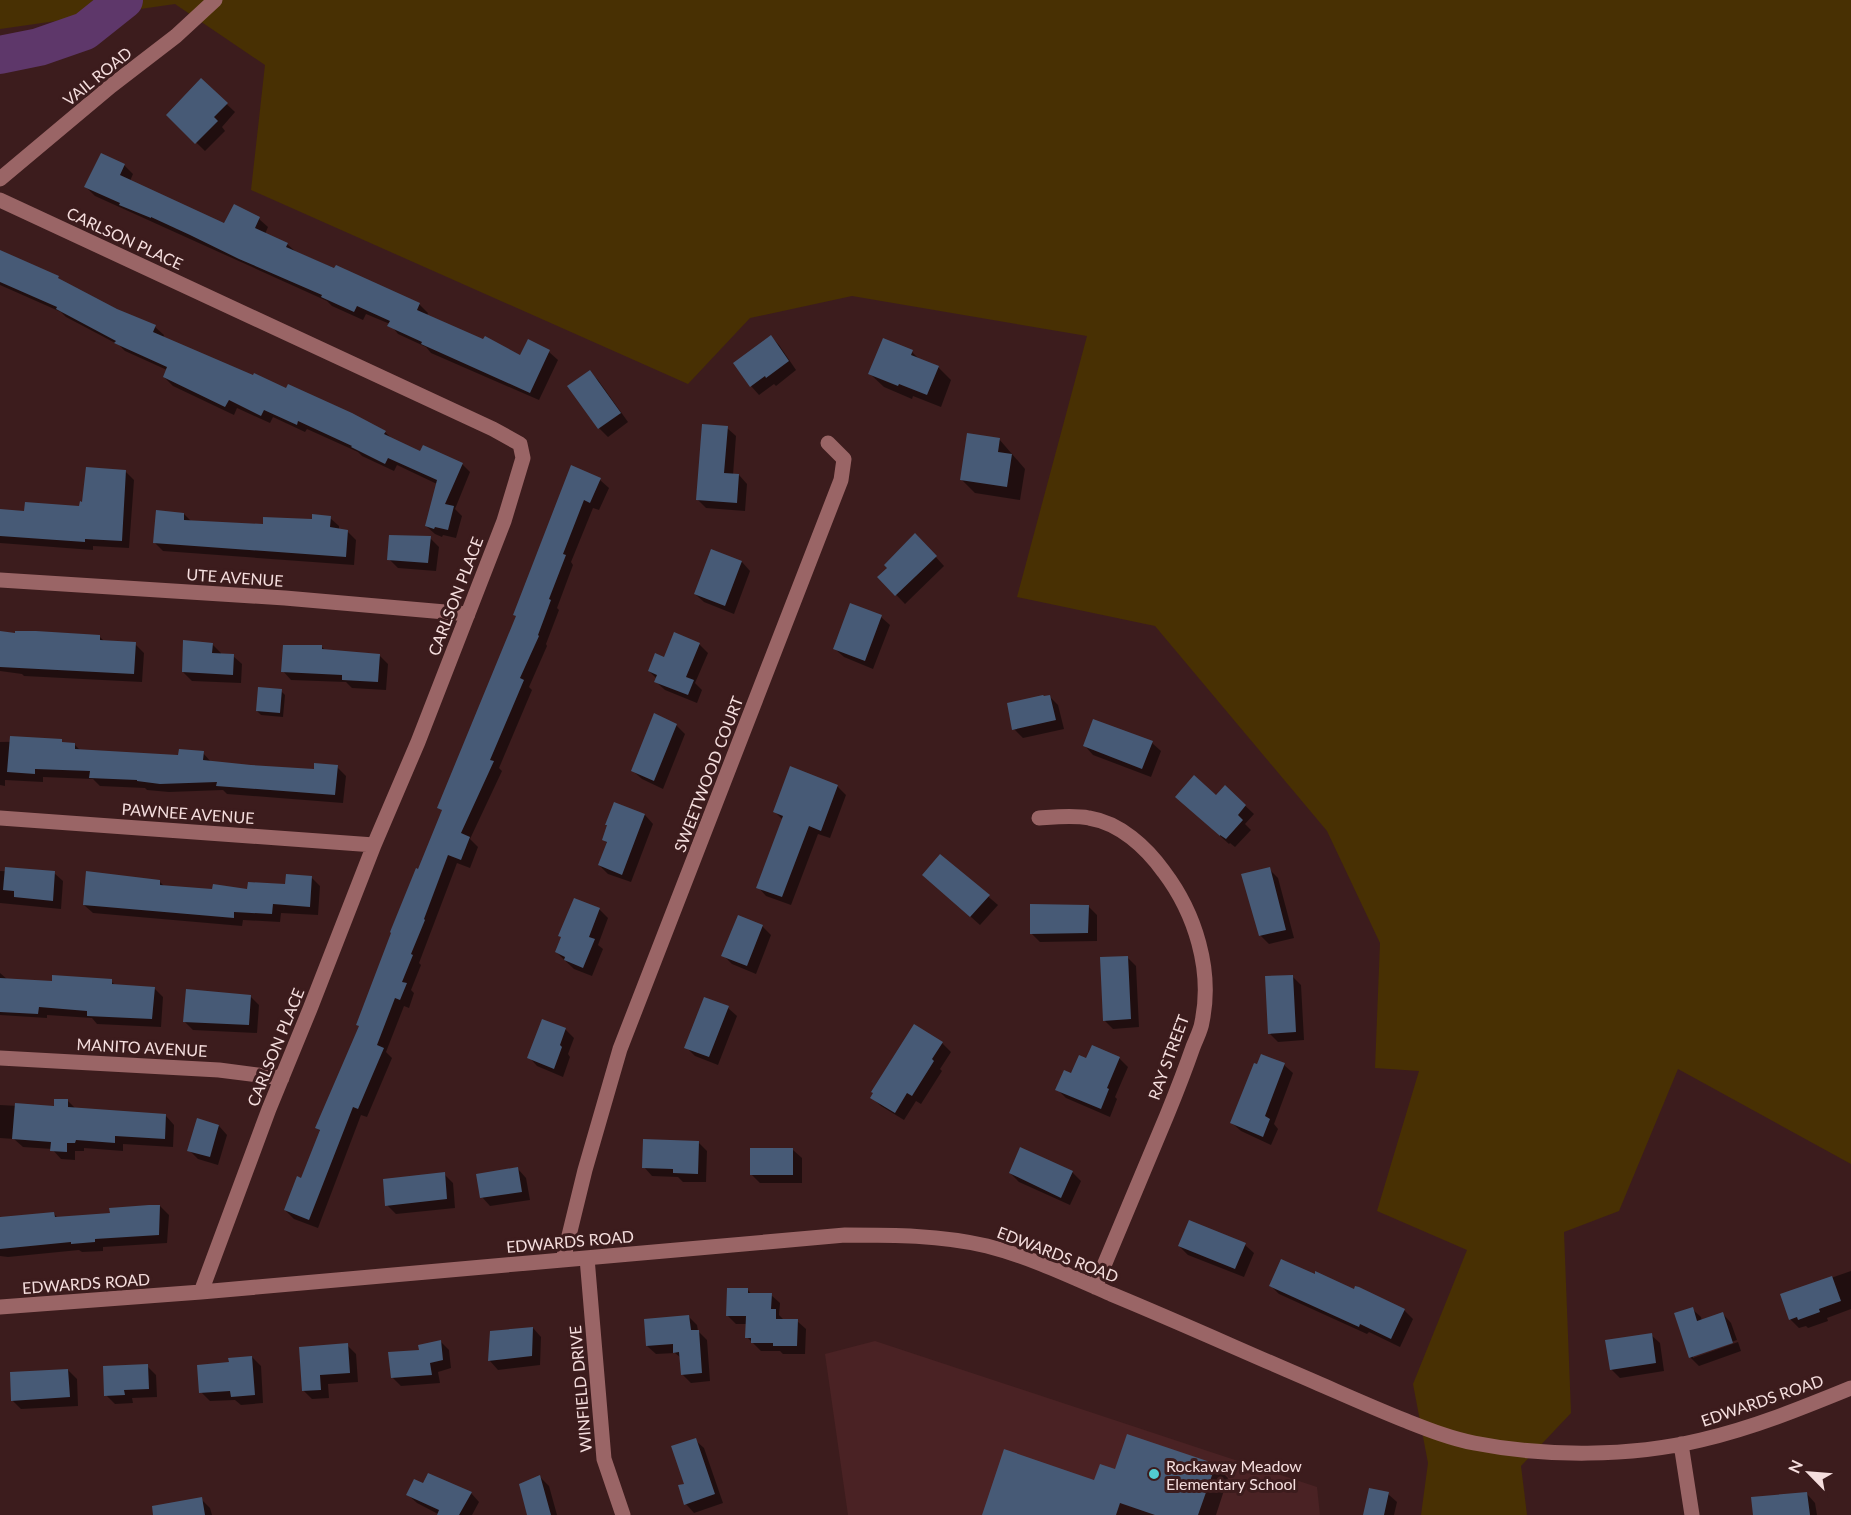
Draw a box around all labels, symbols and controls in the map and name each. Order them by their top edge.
street label: VAIL ROAD [59,43,135,109]
street label: CARLSON PLACE [64,203,186,273]
street label: CARLSON PLACE [424,534,486,658]
street label: UTE AVENUE [186,564,284,590]
street label: SWEETWOOD COURT [669,693,747,855]
street label: PAWNEE AVENUE [121,799,255,827]
street label: CARLSON PLACE [243,985,307,1109]
street label: RAY STREET [1144,1011,1192,1102]
street label: MANITO AVENUE [76,1034,208,1060]
street label: EDWARDS ROAD [995,1222,1121,1286]
street label: EDWARDS ROAD [505,1226,635,1256]
street label: EDWARDS ROAD [21,1269,151,1297]
street label: WINFIELD DRIVE [565,1325,595,1453]
street label: EDWARDS ROAD [1698,1370,1826,1430]
north arrow [1779,1443,1839,1503]
place label: Rockaway Meadow Elementary School [1166,1456,1302,1493]
text: N [1784,1457,1806,1476]
marker: Rockaway Meadow Elementary School [1147,1467,1161,1481]

